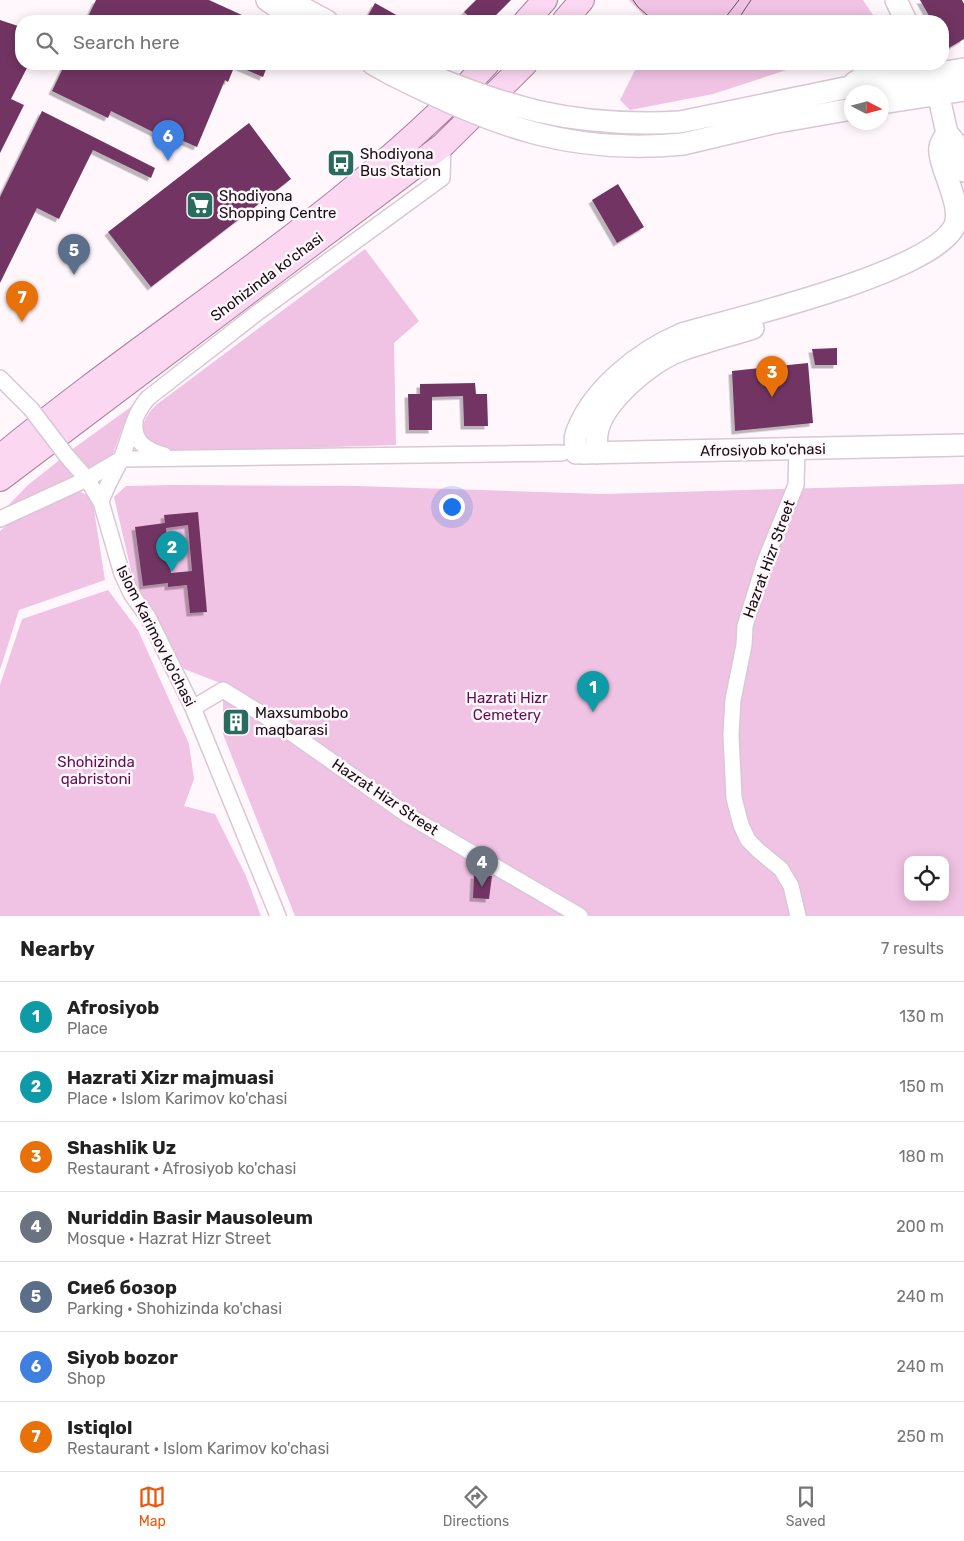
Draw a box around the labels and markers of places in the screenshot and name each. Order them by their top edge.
pin: 6 [152,120,184,161]
place label: Shodiyona Bus Station [360,145,441,180]
bus stop icon: Shodiyona Bus Station [326,148,356,178]
place label: Shodiyona Shopping Centre [219,187,337,222]
supermarket icon: Shodiyona Shopping Centre [185,190,215,220]
pin: 5 [58,234,90,275]
pin: 7 [6,281,38,322]
pin: 3 [756,356,788,397]
pin: 2 [156,531,188,572]
pin: 1 [577,671,609,712]
place label: Maxsumbobo maqbarasi [255,704,348,739]
building icon: Maxsumbobo maqbarasi [221,707,251,737]
pin: 4 [466,846,498,887]

